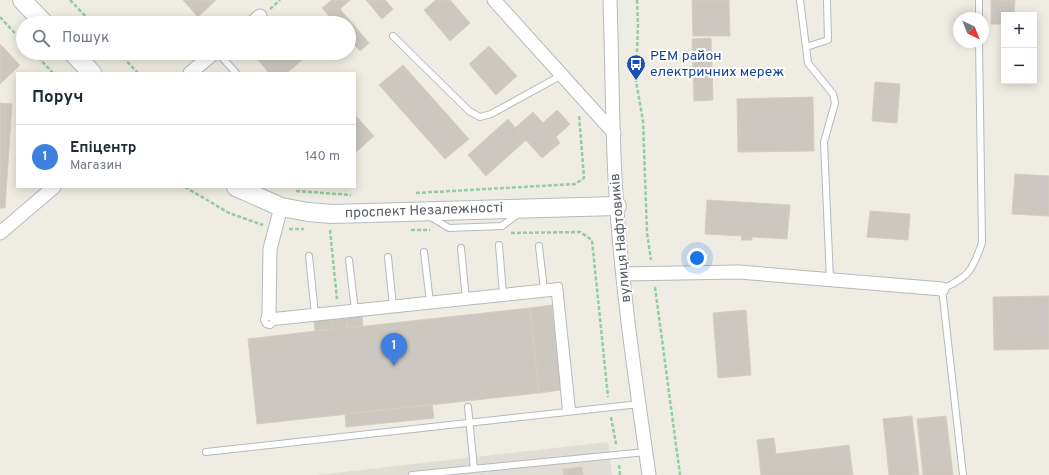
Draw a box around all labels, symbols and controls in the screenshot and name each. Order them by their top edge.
north arrow [953,12,989,48]
map controls [1001,12,1037,84]
button: + [1001,12,1037,48]
search box [16,16,356,60]
icon: search [30,27,52,49]
text: Пошук [62,29,110,48]
place label: РЕМ район електричних мереж [650,48,784,81]
button: − [1001,48,1037,84]
bus stop icon: РЕМ район електричних мереж [625,53,647,81]
text: Поруч [32,87,84,109]
text: Епіцентр [70,139,136,158]
text: 1 [42,149,48,165]
text: 140 m [305,149,340,165]
text: Магазин [70,158,122,174]
street label: вулиця Нафтовиків [607,173,635,303]
street label: проспект Незалежності [345,200,503,222]
your location [687,248,707,268]
pin: 1 [381,333,407,366]

